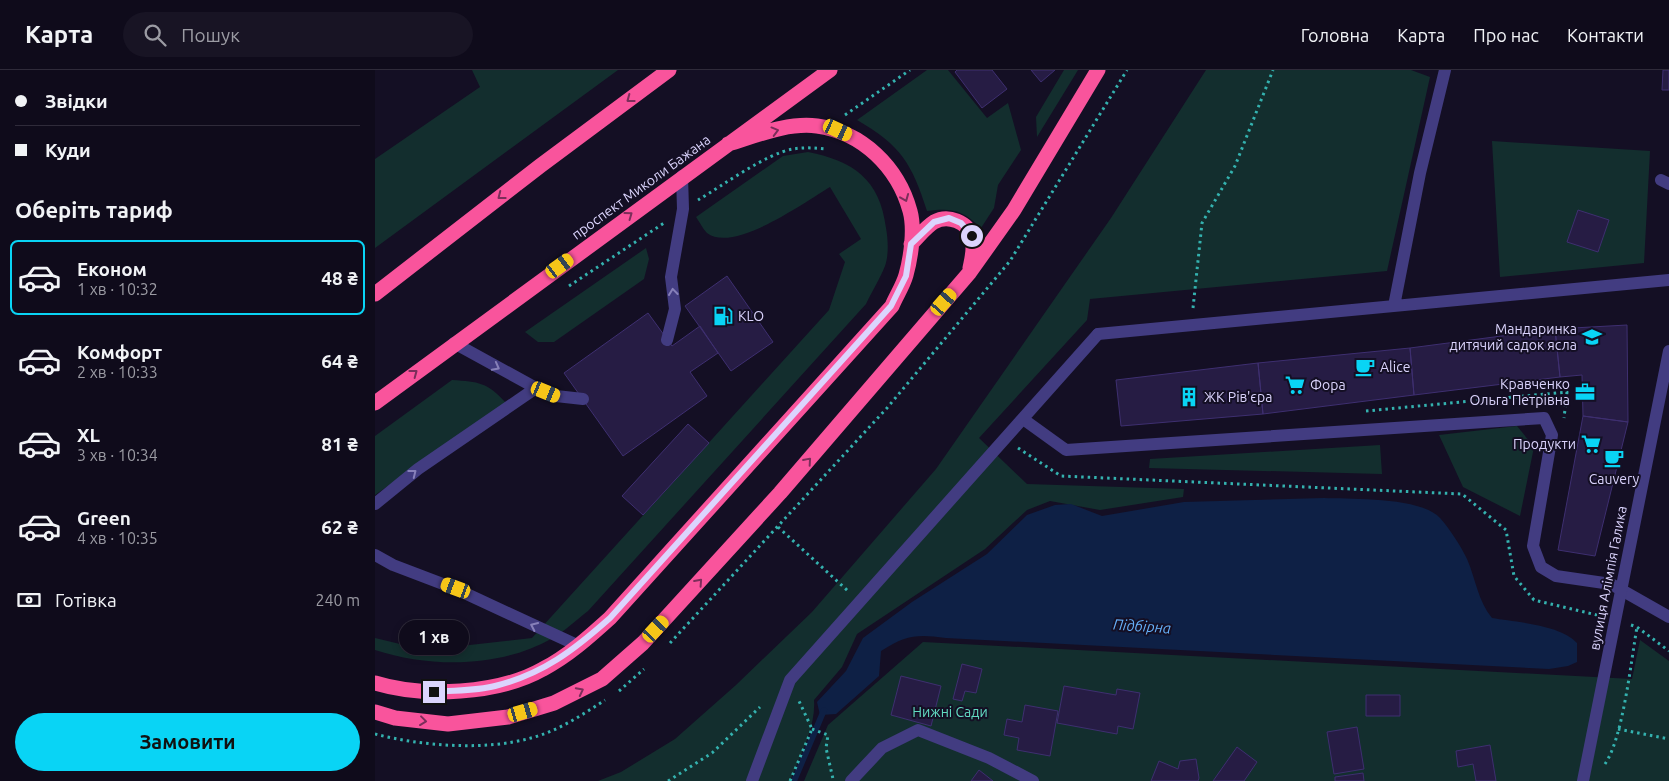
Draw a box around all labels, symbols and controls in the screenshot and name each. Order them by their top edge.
search box [123,12,473,57]
text: Карта [25,21,93,48]
icon: search [141,21,169,49]
text: Пошук [181,24,240,46]
text: Головна [1301,25,1369,45]
text: Карта [1397,25,1445,45]
text: Про нас [1473,25,1539,45]
text: Контакти [1567,25,1644,45]
text: Звідки [45,90,108,112]
one-way arrow [626,93,636,102]
car [821,117,854,143]
one-way arrow [770,126,778,136]
street label: проспект Миколи Бажана [569,131,713,243]
text: Куди [45,139,91,161]
one-way arrow [498,191,507,199]
one-way arrow [898,193,909,202]
text: Оберіть тариф [15,197,173,222]
one-way arrow [623,212,633,221]
route start [961,225,983,247]
car [543,251,576,281]
icon: car [17,255,62,300]
text: Економ [77,258,147,280]
text: 48 ₴ [321,267,358,289]
text: 1 хв · 10:32 [77,280,158,298]
car [928,286,959,318]
one-way arrow [668,288,678,296]
fuel station icon: KLO [712,305,734,327]
place label: KLO [738,308,764,324]
place label: Мандаринка дитячий садок ясла [1449,321,1577,353]
school or university icon: Мандаринка дитячий садок ясла [1581,326,1603,348]
icon: car [17,338,62,383]
text: Комфорт [77,341,162,363]
text: 64 ₴ [321,350,358,372]
cafe icon: Alice [1354,356,1376,378]
place label: Alice [1380,359,1410,375]
one-way arrow [491,361,500,371]
text: 2 хв · 10:33 [77,363,158,381]
one-way arrow [408,370,418,379]
supermarket icon: Фора [1284,374,1306,396]
place label: Кравченко Ольга Петрівна [1470,376,1570,408]
place label: Фора [1310,377,1346,393]
car [529,379,562,405]
office icon: Кравченко Ольга Петрівна [1574,381,1596,403]
building icon: ЖК Рів'єра [1178,386,1200,408]
place label: ЖК Рів'єра [1204,389,1272,405]
icon: car [17,421,62,466]
text: XL [77,424,100,446]
text: 81 ₴ [321,433,358,455]
supermarket icon: Продукти [1580,433,1602,455]
place label: Продукти [1513,436,1576,452]
text: 3 хв · 10:34 [77,446,158,464]
cafe icon: Cauvery [1603,447,1625,469]
one-way arrow [802,458,811,467]
one-way arrow [407,471,416,479]
place label: Cauvery [1589,471,1640,487]
icon: car [17,504,62,549]
street label: вулиця Алімпія Галика [1586,504,1630,652]
text: Green [77,507,131,529]
text: 62 ₴ [321,516,358,538]
text: 4 хв · 10:35 [77,529,158,547]
car [439,576,472,600]
one-way arrow [693,578,702,587]
icon: cash [15,586,43,614]
text: Готівка [55,589,117,611]
text: 240 m [315,591,360,609]
car [640,613,671,645]
water label: Підбірна [1113,615,1171,637]
callout: 1 хв [399,620,469,654]
one-way arrow [530,622,539,632]
text: 1 хв [419,628,449,646]
route end [423,681,445,703]
one-way arrow [575,686,584,697]
car [506,701,539,723]
park label: Нижні Сади [912,704,988,720]
button: Замовити [15,713,360,771]
one-way arrow [419,715,427,726]

